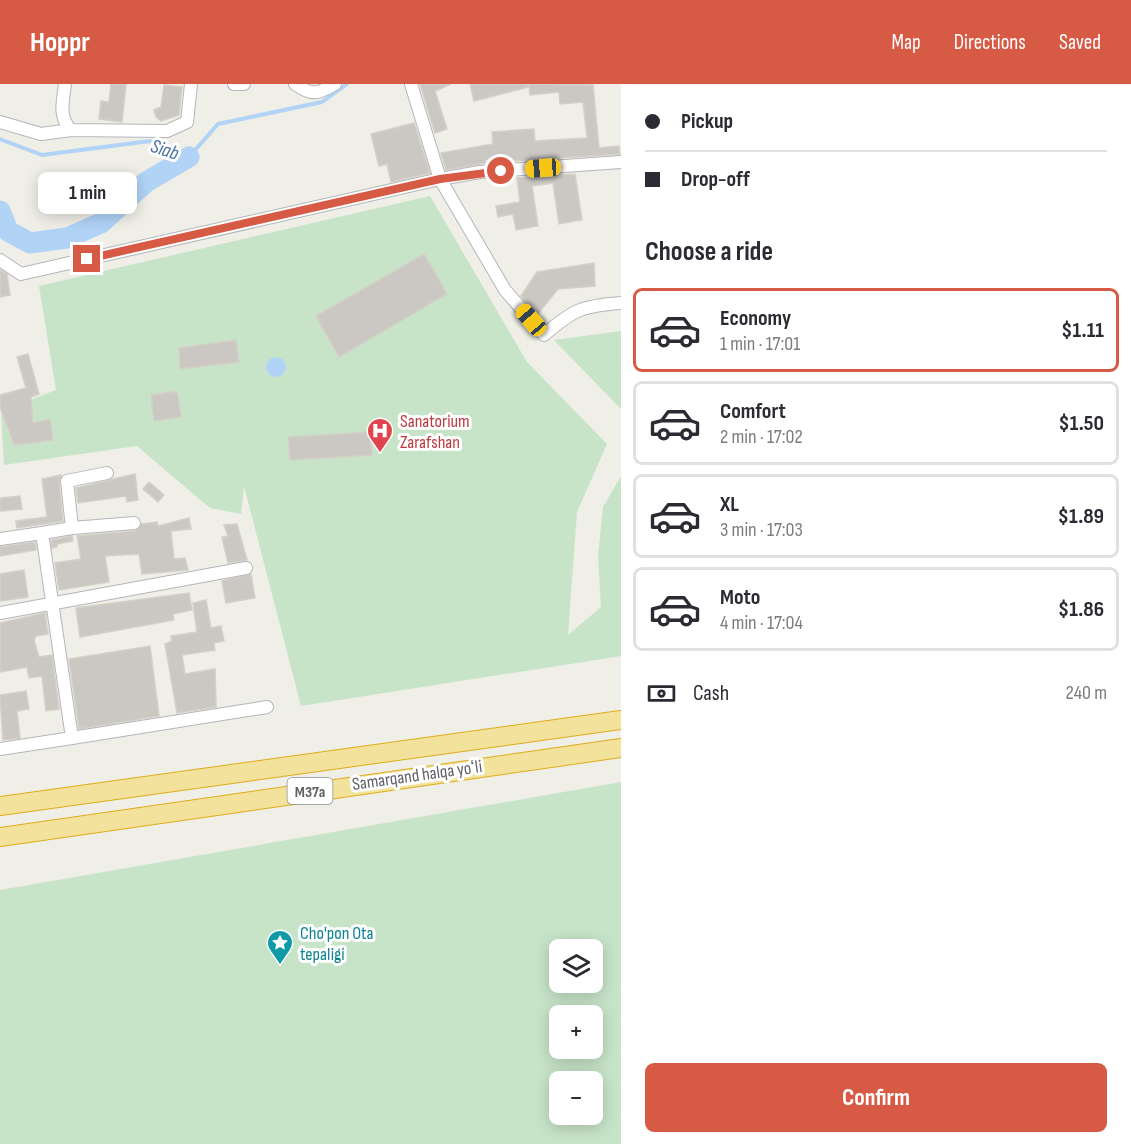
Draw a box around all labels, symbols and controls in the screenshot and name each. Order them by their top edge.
text: Hoppr [30,26,90,59]
text: Map [891,30,921,55]
text: Directions [954,30,1026,55]
text: Saved [1059,30,1101,55]
text: Pickup [681,108,733,135]
water label: Siab [148,134,182,166]
route start [487,157,514,184]
car [524,158,562,178]
text: Drop-off [681,166,750,193]
callout: 1 min [38,172,136,214]
text: 1 min [69,181,106,205]
text: Choose a ride [645,236,773,268]
route end [73,245,100,272]
car [512,301,550,339]
icon: car [648,303,702,357]
text: Economy [720,305,791,332]
text: $1.11 [1061,317,1104,344]
text: 1 min · 17:01 [720,332,800,356]
icon: car [648,396,702,450]
text: Comfort [720,398,786,425]
text: $1.50 [1058,410,1104,437]
place label: Sanatorium Zarafshan [400,411,470,453]
hospital icon: Sanatorium Zarafshan [365,416,395,454]
text: 2 min · 17:02 [720,425,803,449]
icon: car [648,489,702,543]
text: XL [720,491,739,518]
text: $1.89 [1058,503,1104,530]
text: 3 min · 17:03 [720,518,803,542]
icon: car [648,582,702,636]
text: Moto [720,584,760,611]
text: $1.86 [1058,596,1104,623]
text: 4 min · 17:04 [720,611,803,635]
icon: cash [645,677,678,710]
text: Cash [693,680,729,707]
text: 240 m [1066,681,1107,705]
street label: Samarqand halqa yoʻli [351,756,483,795]
road number: M37a [288,778,332,804]
place label: Cho'pon Ota tepaligi [300,923,373,965]
place icon: Cho'pon Ota tepaligi [265,928,295,966]
map controls [549,939,603,1125]
button: layers [549,939,603,993]
button: + [549,1005,603,1059]
button: Confirm [645,1063,1107,1132]
button: − [549,1071,603,1125]

